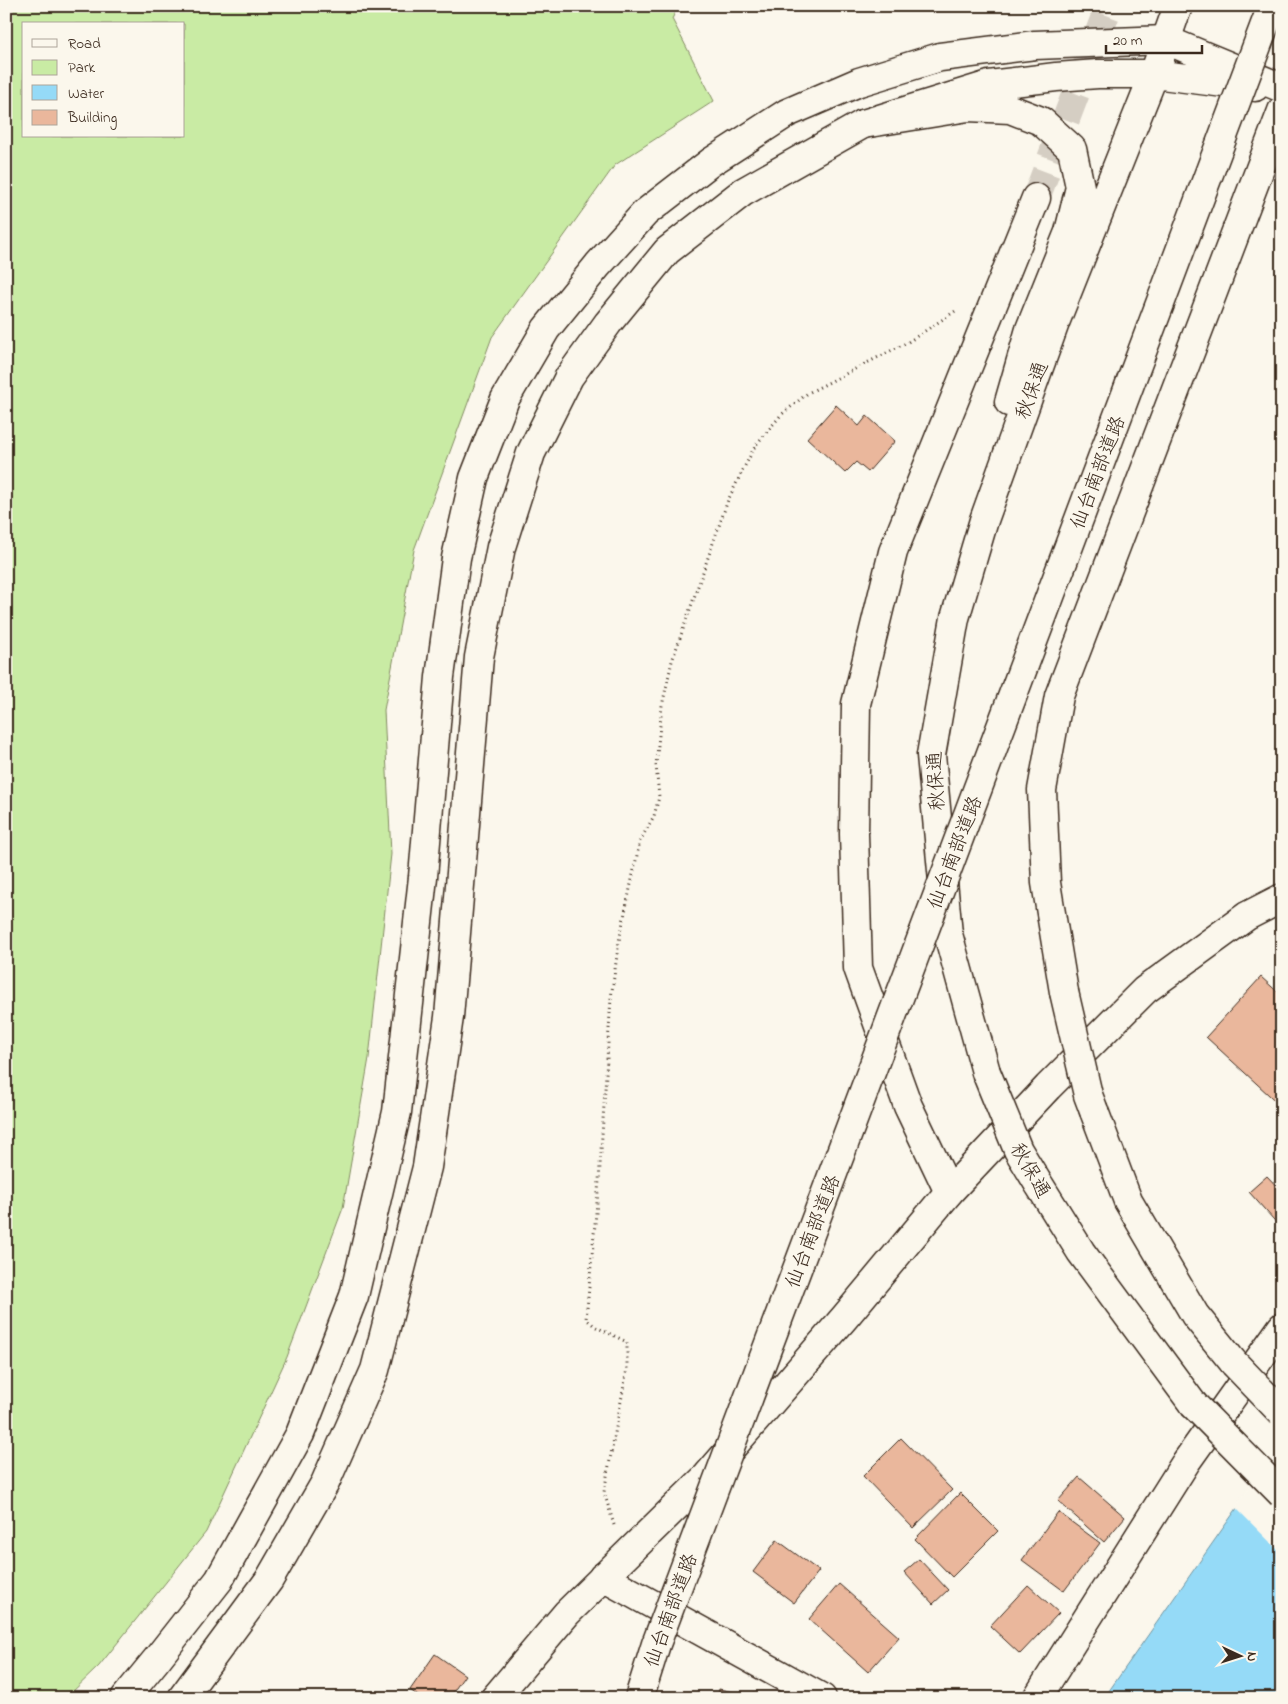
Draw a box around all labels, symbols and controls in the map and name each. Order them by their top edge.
legend [22,22,185,138]
scale bar [1106,22,1202,54]
text: 20 m [1113,30,1143,52]
text: Road [68,33,101,55]
text: Park [68,57,96,79]
text: Water [68,83,104,105]
text: Building [67,107,117,130]
street label: 秋保通 [1009,358,1057,424]
street label: 仙台南部道路 [1064,412,1134,534]
street label: 秋保通 [921,750,954,812]
street label: 仙台南部道路 [921,792,991,914]
street label: 秋保通 [1001,1138,1056,1204]
street label: 仙台南部道路 [779,1171,849,1293]
street label: 仙台南部道路 [638,1550,706,1672]
north arrow [1216,1632,1266,1682]
text: N [1241,1651,1262,1662]

